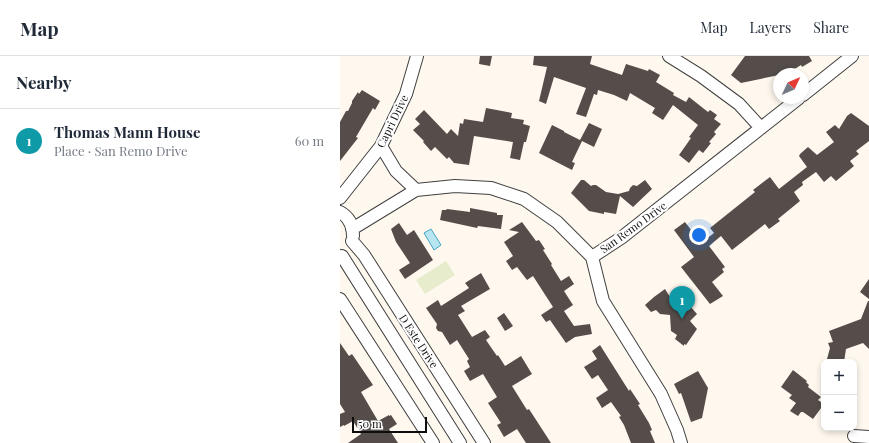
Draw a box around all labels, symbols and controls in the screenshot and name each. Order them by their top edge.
text: Map [20,15,59,41]
text: Map [700,18,728,37]
text: Layers [750,18,791,37]
text: Share [813,18,849,37]
north arrow [773,68,809,104]
text: Nearby [16,71,71,93]
street label: Capri Drive [373,92,411,150]
text: Thomas Mann House [54,122,201,142]
text: 1 [27,132,31,149]
text: 60 m [295,132,324,149]
text: Place · San Remo Drive [54,142,188,159]
street label: San Remo Drive [597,197,670,256]
your location [689,225,709,245]
pin: 1 [669,286,695,319]
street label: D Este Drive [396,311,442,371]
map controls [821,359,857,431]
button: + [821,359,857,395]
button: − [821,395,857,431]
scale bar [352,415,427,434]
text: 50 m [358,416,382,431]

